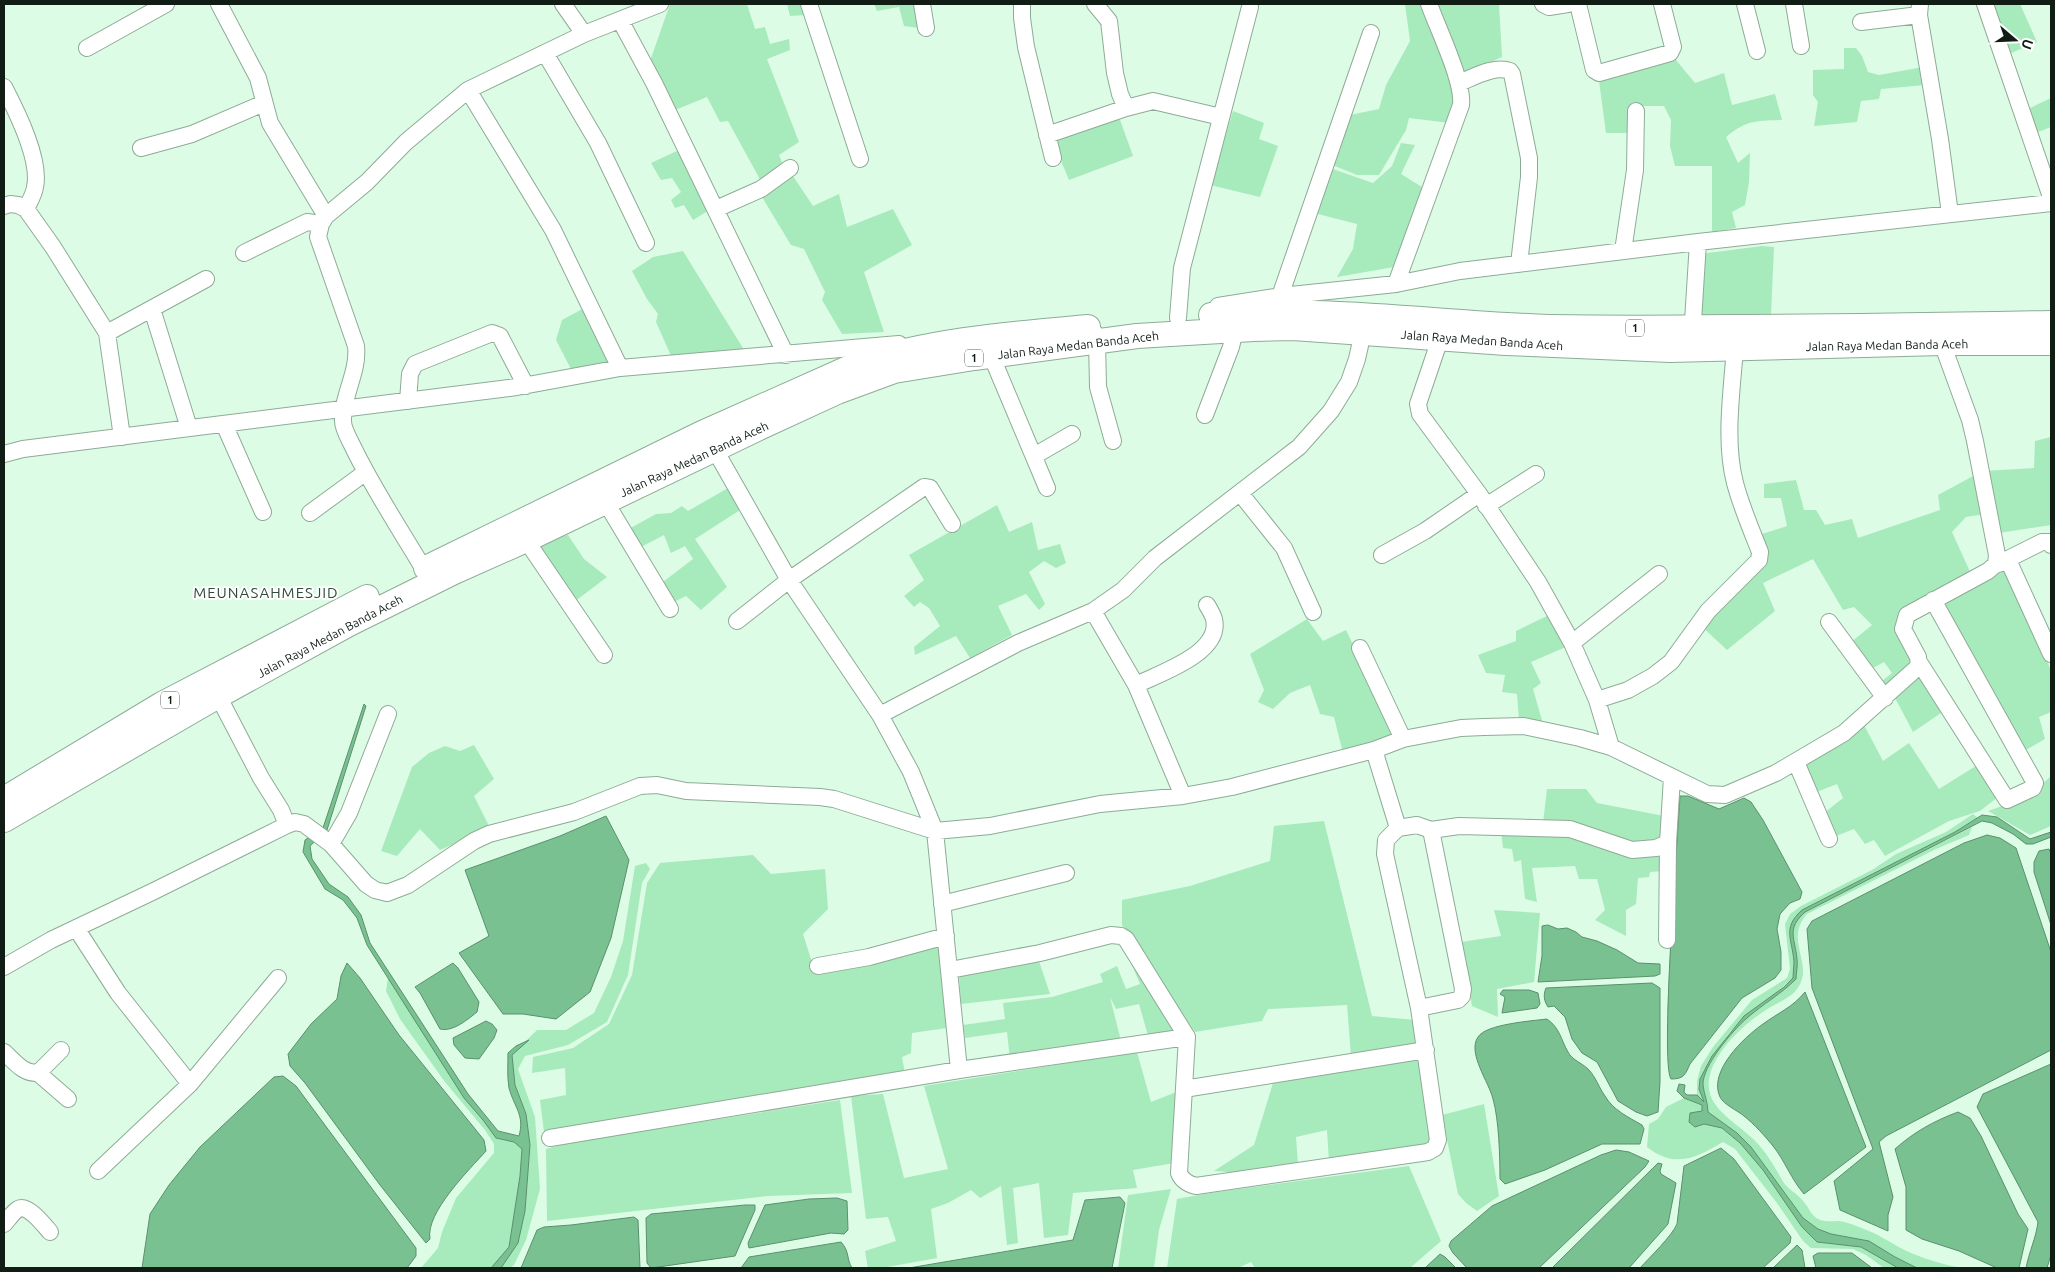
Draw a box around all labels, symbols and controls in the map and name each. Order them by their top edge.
north arrow [1990,15,2040,65]
text: U [2018,37,2036,51]
road number: 1 [1626,319,1644,336]
street label: Jalan Raya Medan Banda Aceh [1400,328,1564,352]
street label: Jalan Raya Medan Banda Aceh [997,329,1159,361]
street label: Jalan Raya Medan Banda Aceh [1806,337,1968,353]
road number: 1 [965,349,983,366]
street label: Jalan Raya Medan Banda Aceh [618,419,770,499]
district label: MEUNASAHMESJID [193,584,339,601]
street label: Jalan Raya Medan Banda Aceh [255,592,405,680]
road number: 1 [161,692,179,708]

